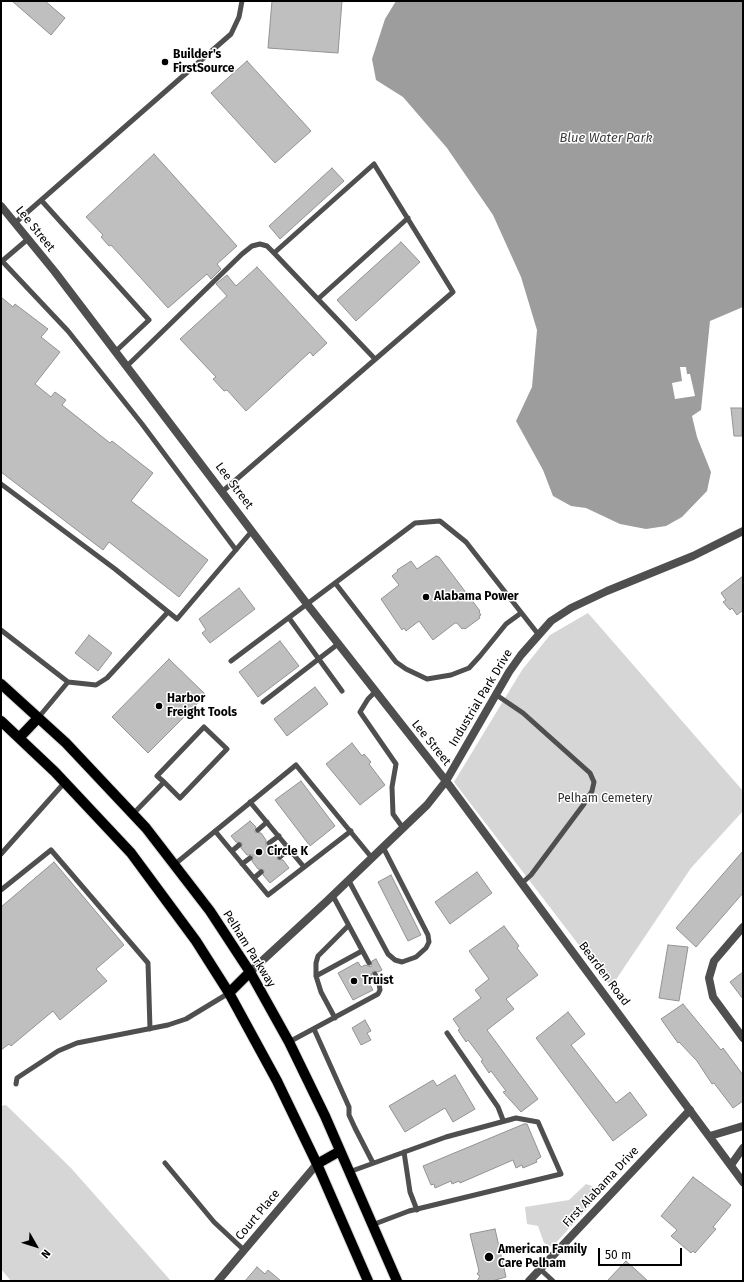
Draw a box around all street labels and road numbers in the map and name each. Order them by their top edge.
street label: Lee Street [12,203,58,255]
street label: Lee Street [212,460,256,512]
street label: Industrial Park Drive [446,647,516,749]
street label: Lee Street [408,717,454,769]
street label: Pelham Parkway [220,908,278,990]
street label: Bearden Road [575,939,633,1009]
street label: First Alabama Drive [560,1144,642,1230]
street label: Court Place [233,1187,283,1243]

